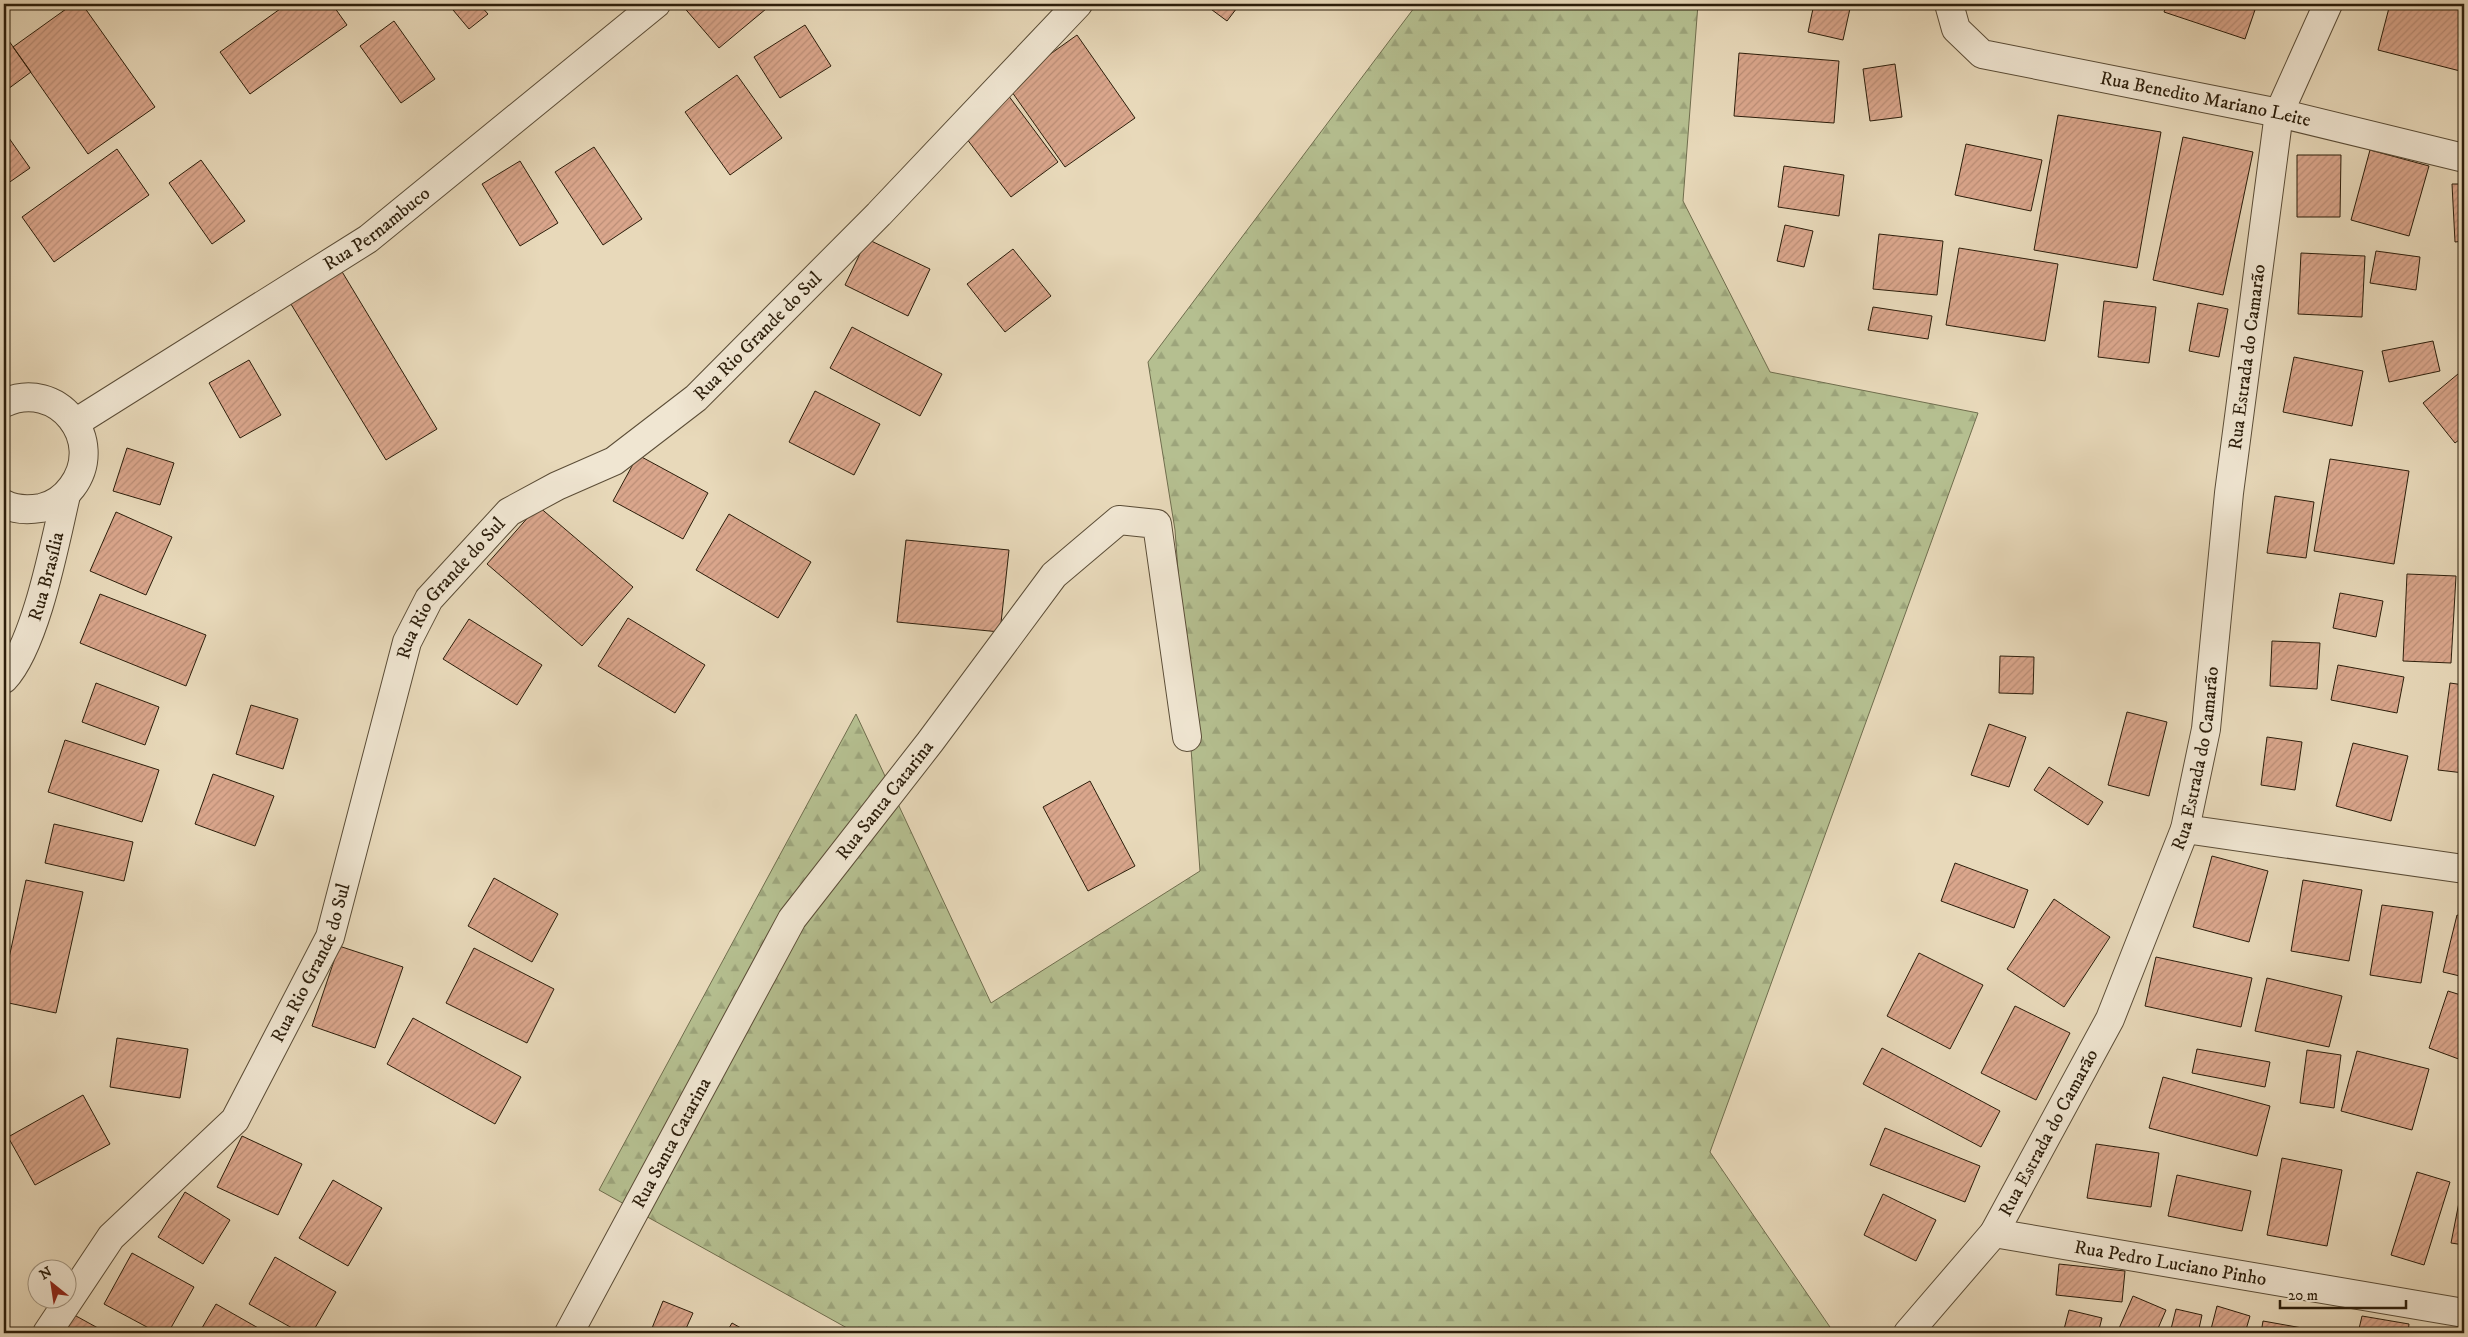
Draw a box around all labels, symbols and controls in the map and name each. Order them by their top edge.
street label: Rua Benedito Mariano Leite [2098,66,2313,132]
street label: Rua Pernambuco [319,182,435,276]
street label: Rua Estrada do Camarão [2223,263,2270,451]
street label: Rua Rio Grande do Sul [689,267,827,405]
street label: Rua Rio Grande do Sul [392,512,510,661]
street label: Rua Brasília [23,530,69,624]
street label: Rua Estrada do Camarão [2166,665,2224,854]
street label: Rua Santa Catarina [831,736,938,864]
street label: Rua Rio Grande do Sul [266,880,355,1046]
street label: Rua Estrada do Camarão [1994,1045,2103,1220]
street label: Rua Santa Catarina [627,1074,716,1212]
street label: Rua Pedro Luciano Pinho [2072,1235,2268,1291]
north arrow [28,1260,78,1310]
text: N [37,1263,56,1284]
scale bar [2280,1277,2407,1309]
text: 20 m [2288,1286,2318,1305]

